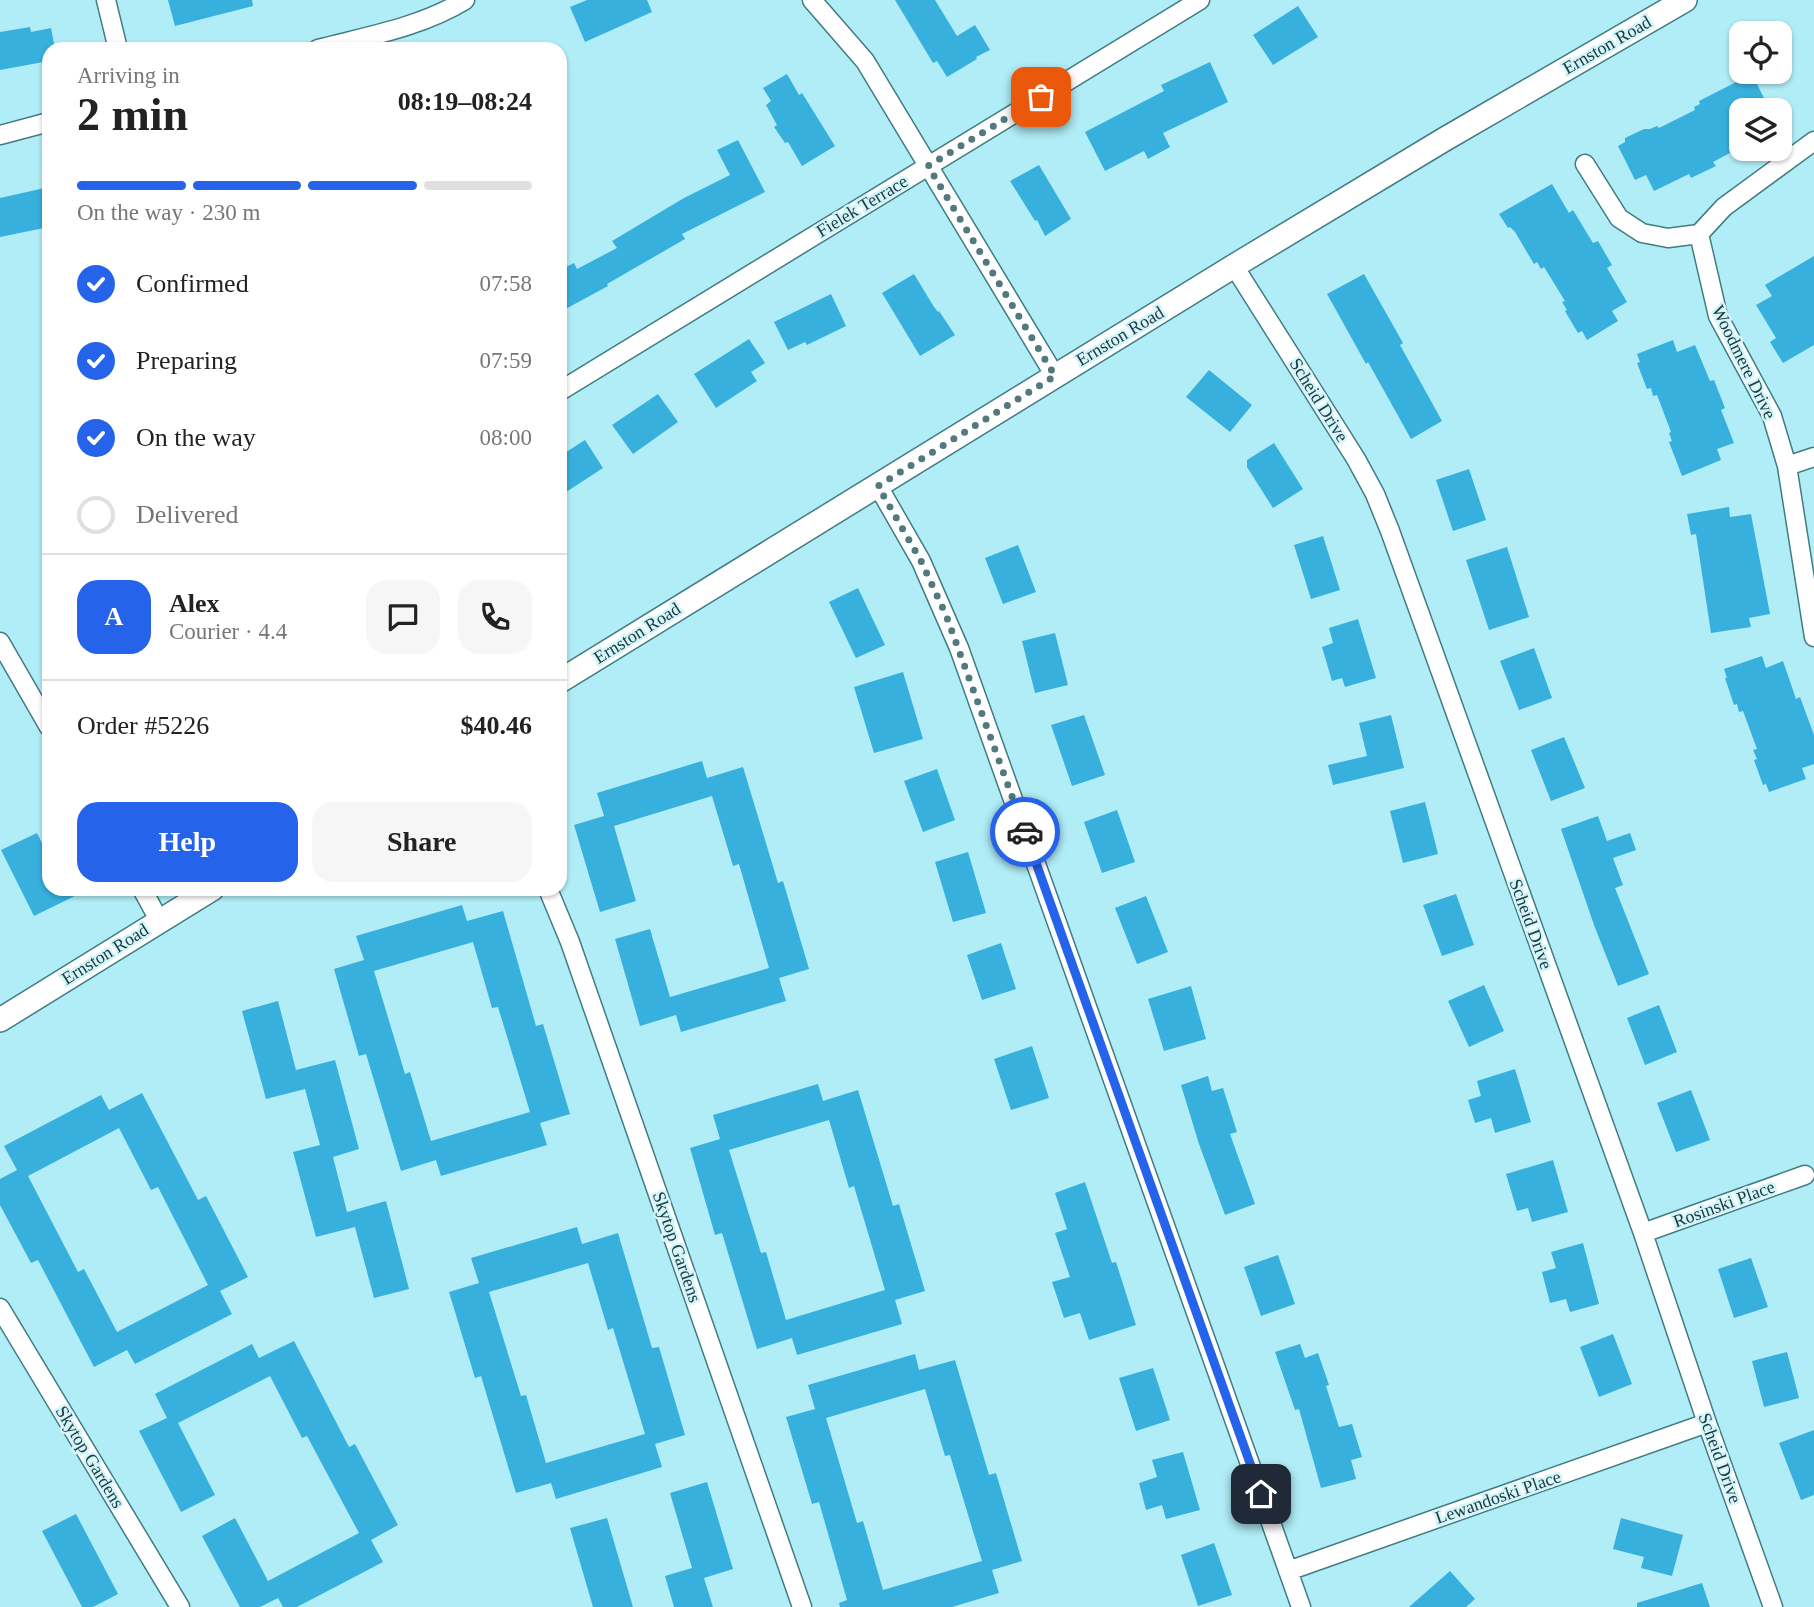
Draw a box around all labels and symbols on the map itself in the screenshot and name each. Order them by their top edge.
street label: Ernston Road [1559,12,1655,78]
pin [1011,67,1071,127]
street label: Fielek Terrace [813,171,911,241]
street label: Ernston Road [1073,302,1167,370]
street label: Woodmere Drive [1708,302,1780,422]
street label: Scheid Drive [1285,355,1353,445]
street label: Ernston Road [590,598,684,668]
courier [990,797,1060,867]
street label: Scheid Drive [1505,876,1557,972]
street label: Ernston Road [58,919,152,989]
street label: Rosinski Place [1671,1176,1777,1232]
street label: Skytop Gardens [649,1189,705,1305]
street label: Skytop Gardens [52,1402,128,1512]
street label: Scheid Drive [1694,1410,1746,1506]
pin [1231,1464,1291,1524]
street label: Lewandoski Place [1433,1466,1563,1528]

